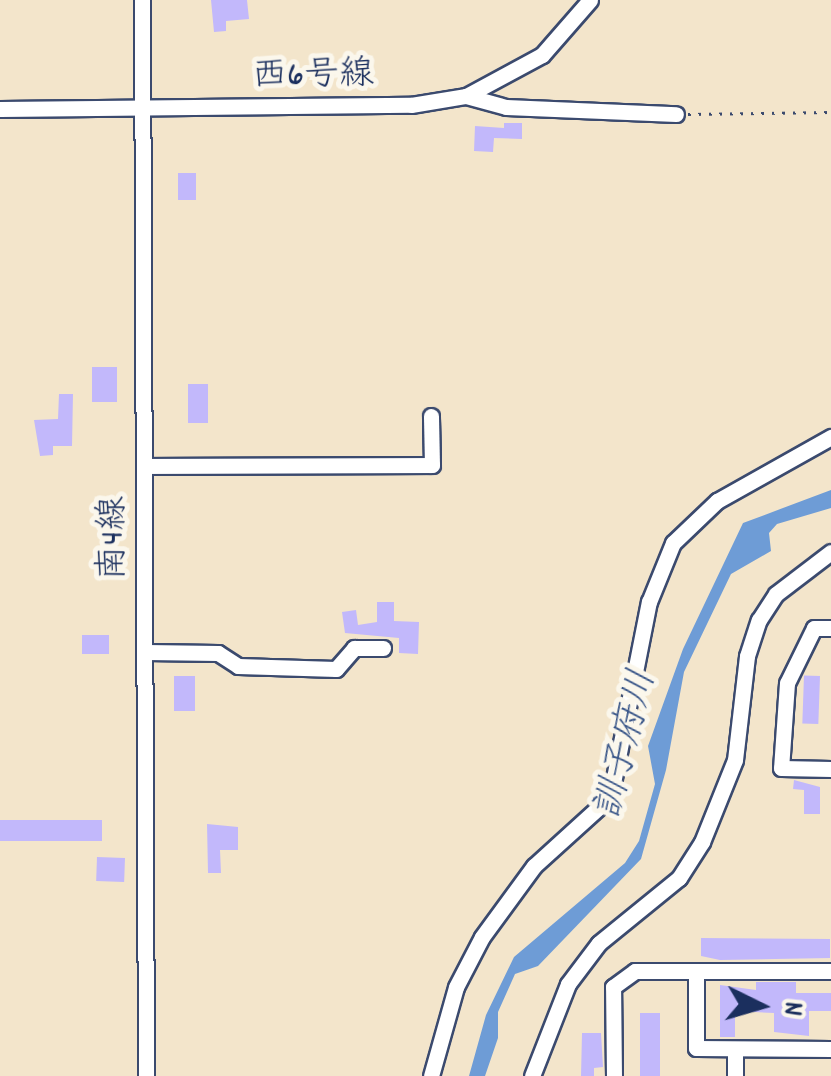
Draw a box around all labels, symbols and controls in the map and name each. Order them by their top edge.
street label: 西6号線 [252,55,374,99]
street label: 南4線 [94,496,136,580]
water label: 訓子府川 [587,666,669,824]
north arrow [711,956,811,1056]
text: N [770,1000,811,1017]

